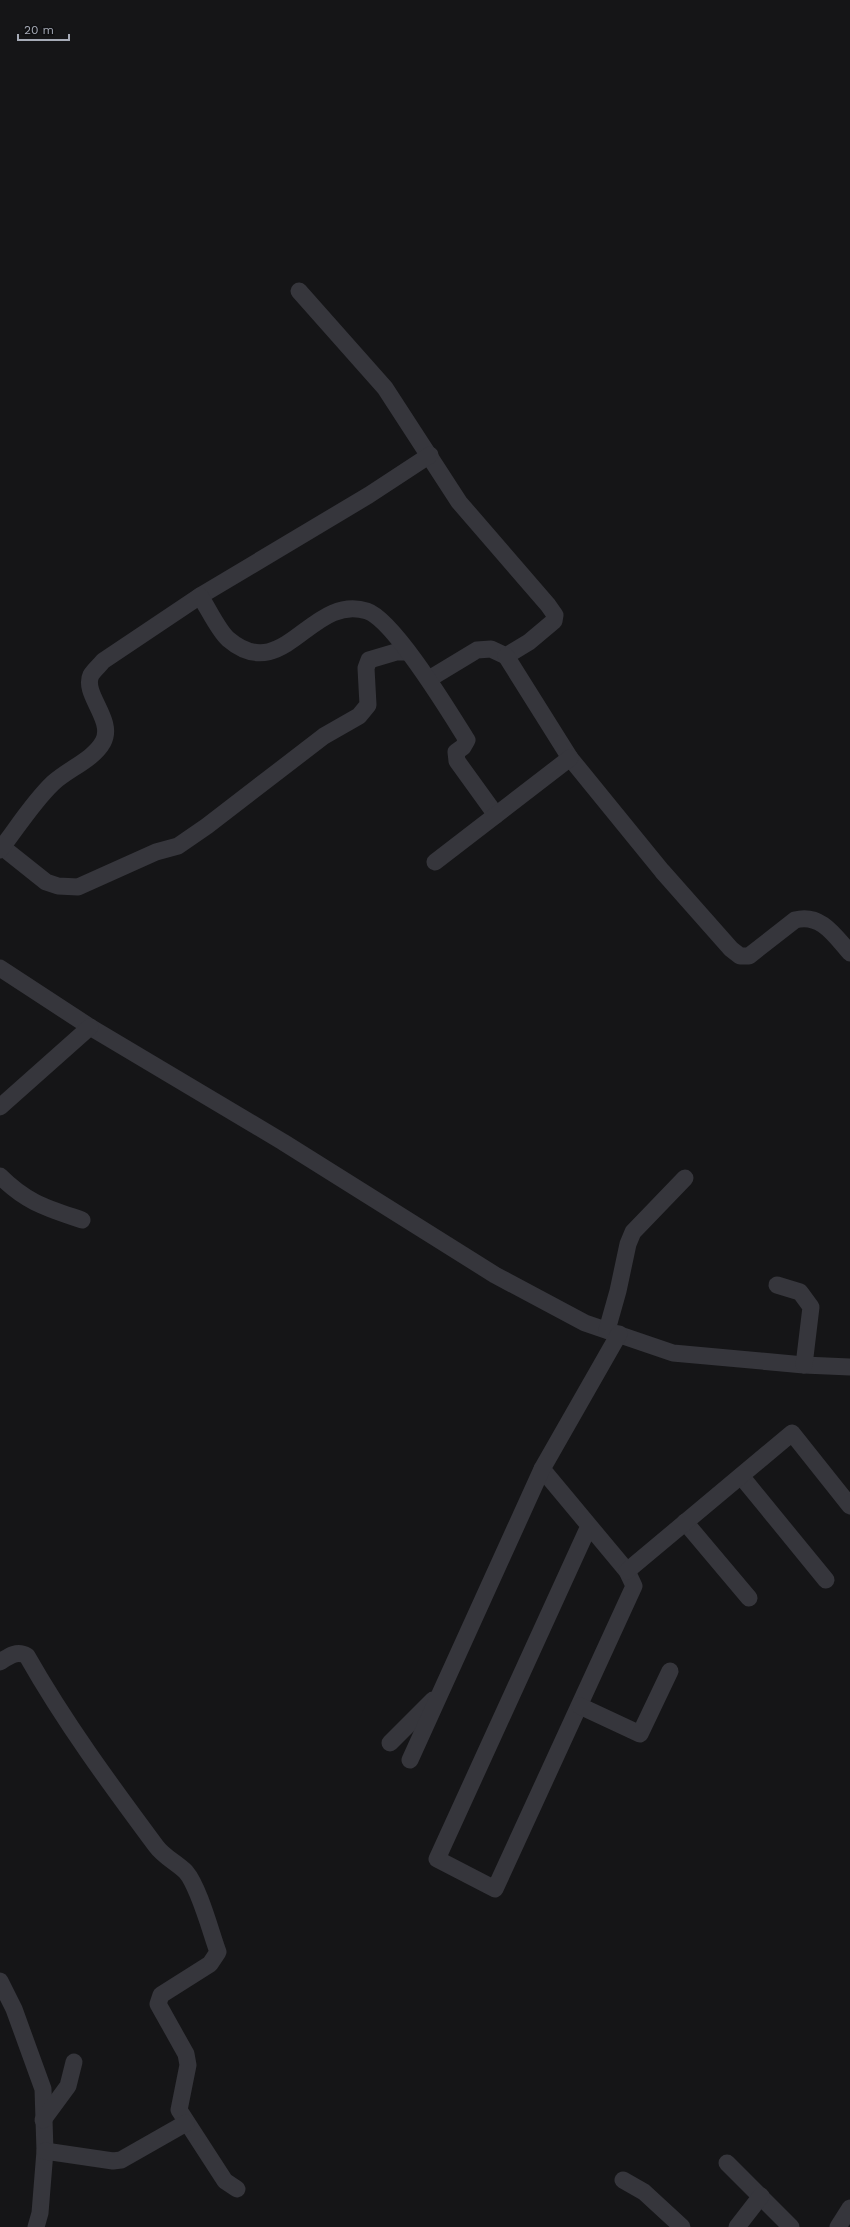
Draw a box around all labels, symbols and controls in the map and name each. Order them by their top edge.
scale bar [18,16,69,42]
text: 20 m [24,23,54,37]

